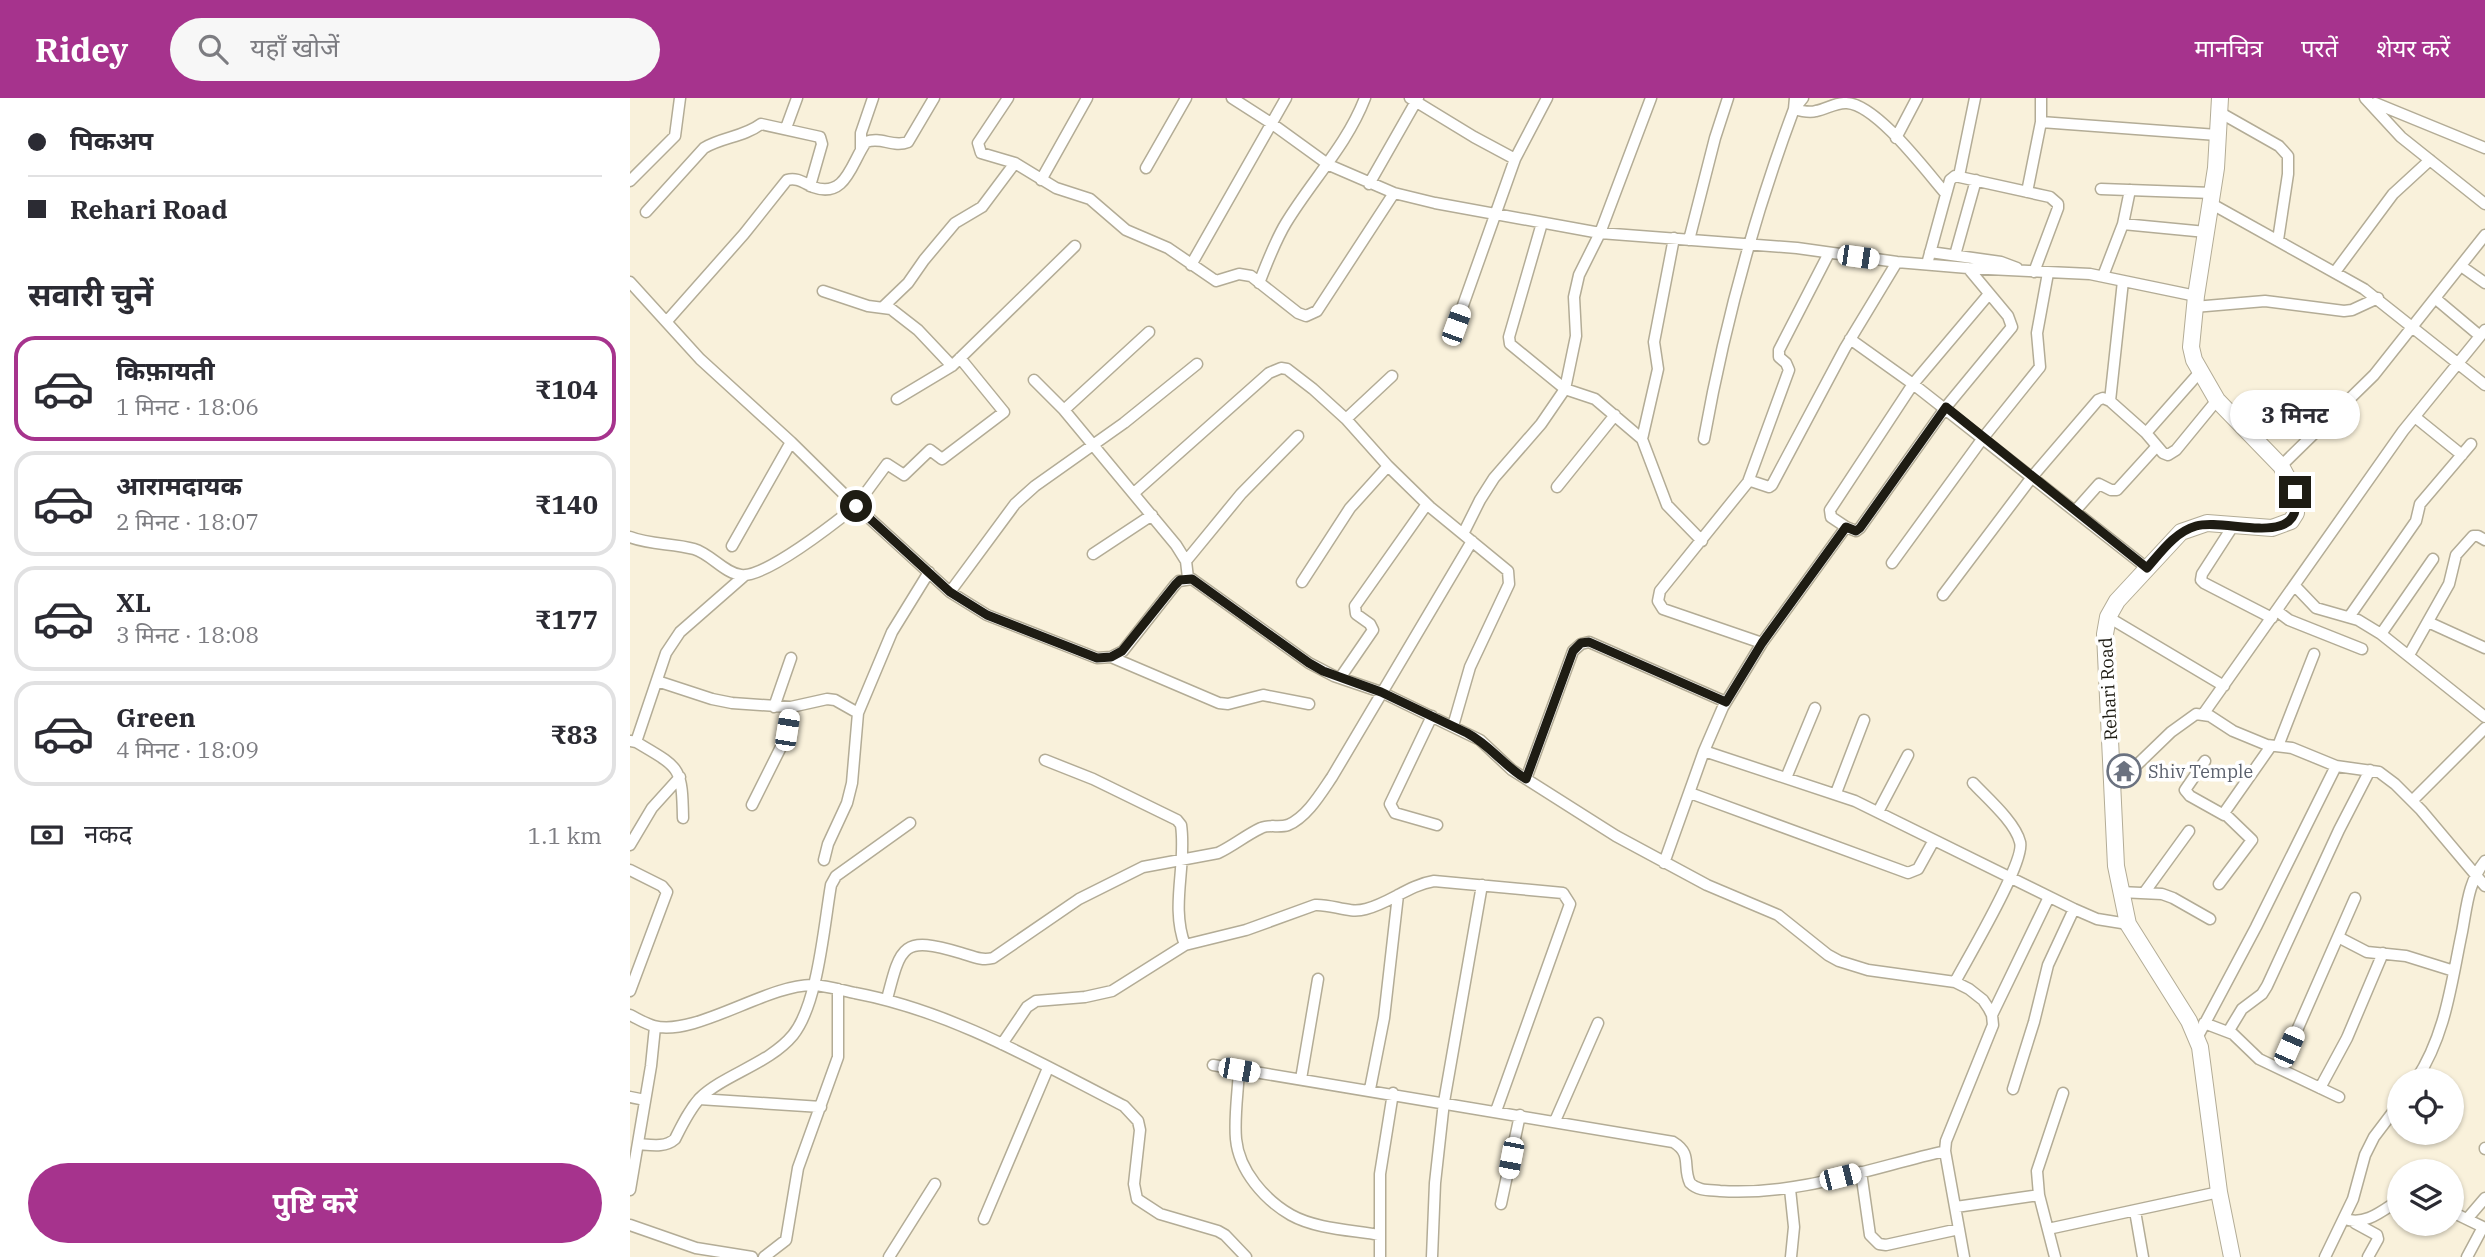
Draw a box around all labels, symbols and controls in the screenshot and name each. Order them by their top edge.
search box [170,18,660,81]
text: Ridey [35,28,128,71]
icon: search [194,30,232,68]
text: यहाँ खोजें [250,30,339,64]
text: मानचित्र [2194,32,2263,64]
text: परतें [2301,32,2338,64]
text: शेयर करें [2376,32,2450,64]
text: पिकअप [70,123,153,157]
text: Rehari Road [70,192,228,226]
car [1836,244,1881,270]
text: सवारी चुनें [28,273,153,315]
car [1439,302,1474,348]
text: किफ़ायती [116,353,215,387]
icon: car [32,357,95,420]
text: ₹104 [535,372,598,406]
callout: 3 मिनट [2230,390,2360,440]
text: 1 मिनट · 18:06 [116,391,259,421]
text: 3 मिनट [2261,399,2329,429]
text: आरामदायक [116,468,242,502]
icon: car [32,472,95,535]
route end [2279,476,2311,508]
text: ₹140 [535,487,598,521]
route start [840,490,872,522]
text: 2 मिनट · 18:07 [116,506,259,536]
text: XL [116,585,151,619]
icon: car [32,587,95,650]
text: ₹177 [535,602,598,636]
text: 3 मिनट · 18:08 [116,619,259,649]
street label: Rehari Road [2094,637,2122,741]
text: Green [116,700,196,734]
icon: car [32,702,95,765]
car [774,708,801,752]
text: ₹83 [550,717,598,751]
text: 4 मिनट · 18:09 [116,734,259,764]
temple icon: Shiv Temple [2105,752,2143,790]
place label: Shiv Temple [2148,760,2253,783]
icon: cash [28,816,66,854]
text: नकद [84,816,132,850]
text: 1.1 km [528,820,602,850]
car [2271,1024,2308,1070]
car [1217,1056,1262,1084]
map controls [2387,1068,2464,1236]
button: locate [2387,1068,2464,1145]
car [1497,1135,1526,1181]
button: layers [2387,1159,2464,1236]
car [1818,1162,1863,1192]
button: पुष्टि करें [28,1163,602,1243]

